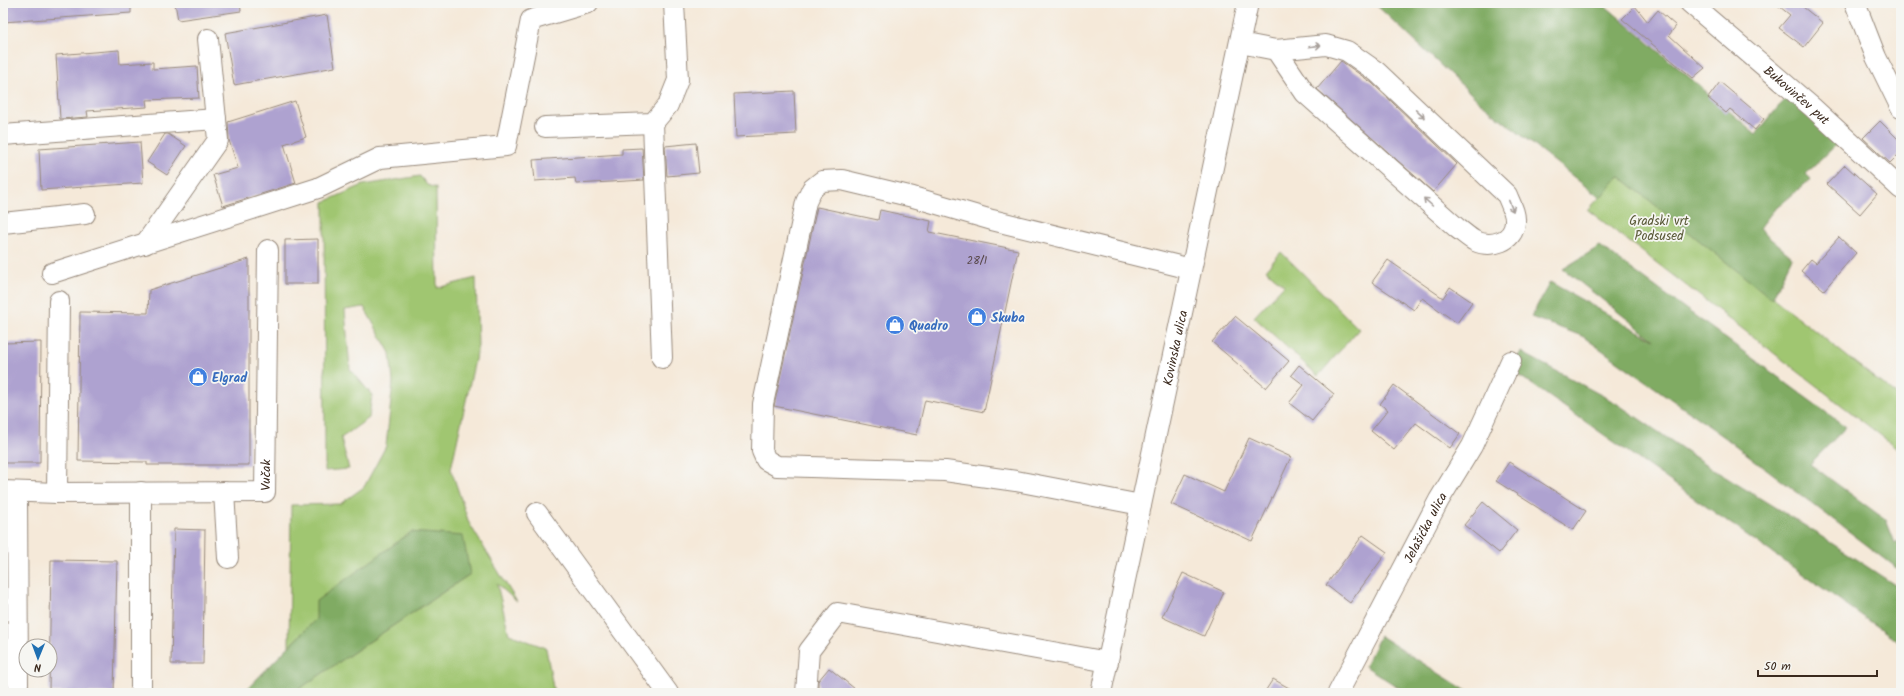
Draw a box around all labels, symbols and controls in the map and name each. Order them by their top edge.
one-way arrow [1308,42,1321,50]
street label: Bukovinčev put [1758,61,1835,131]
one-way arrow [1415,109,1425,119]
one-way arrow [1424,198,1434,207]
one-way arrow [1508,199,1515,211]
park label: Gradski vrt Podsused [1629,211,1690,247]
house number: 28/1 [967,252,987,270]
shop icon: Skuba [966,306,988,328]
place label: Skuba [991,308,1025,329]
street label: Kovinska ulica [1158,308,1194,388]
shop icon: Quadro [884,314,906,336]
place label: Quadro [909,316,948,337]
shop icon: Elgrad [187,366,209,388]
place label: Elgrad [212,368,248,389]
street label: Vučak [256,458,277,491]
street label: Jelašićka ulica [1399,488,1453,567]
north arrow [18,638,58,678]
scale bar [1758,652,1877,678]
text: 50 m [1764,657,1791,676]
text: N [34,658,41,676]

